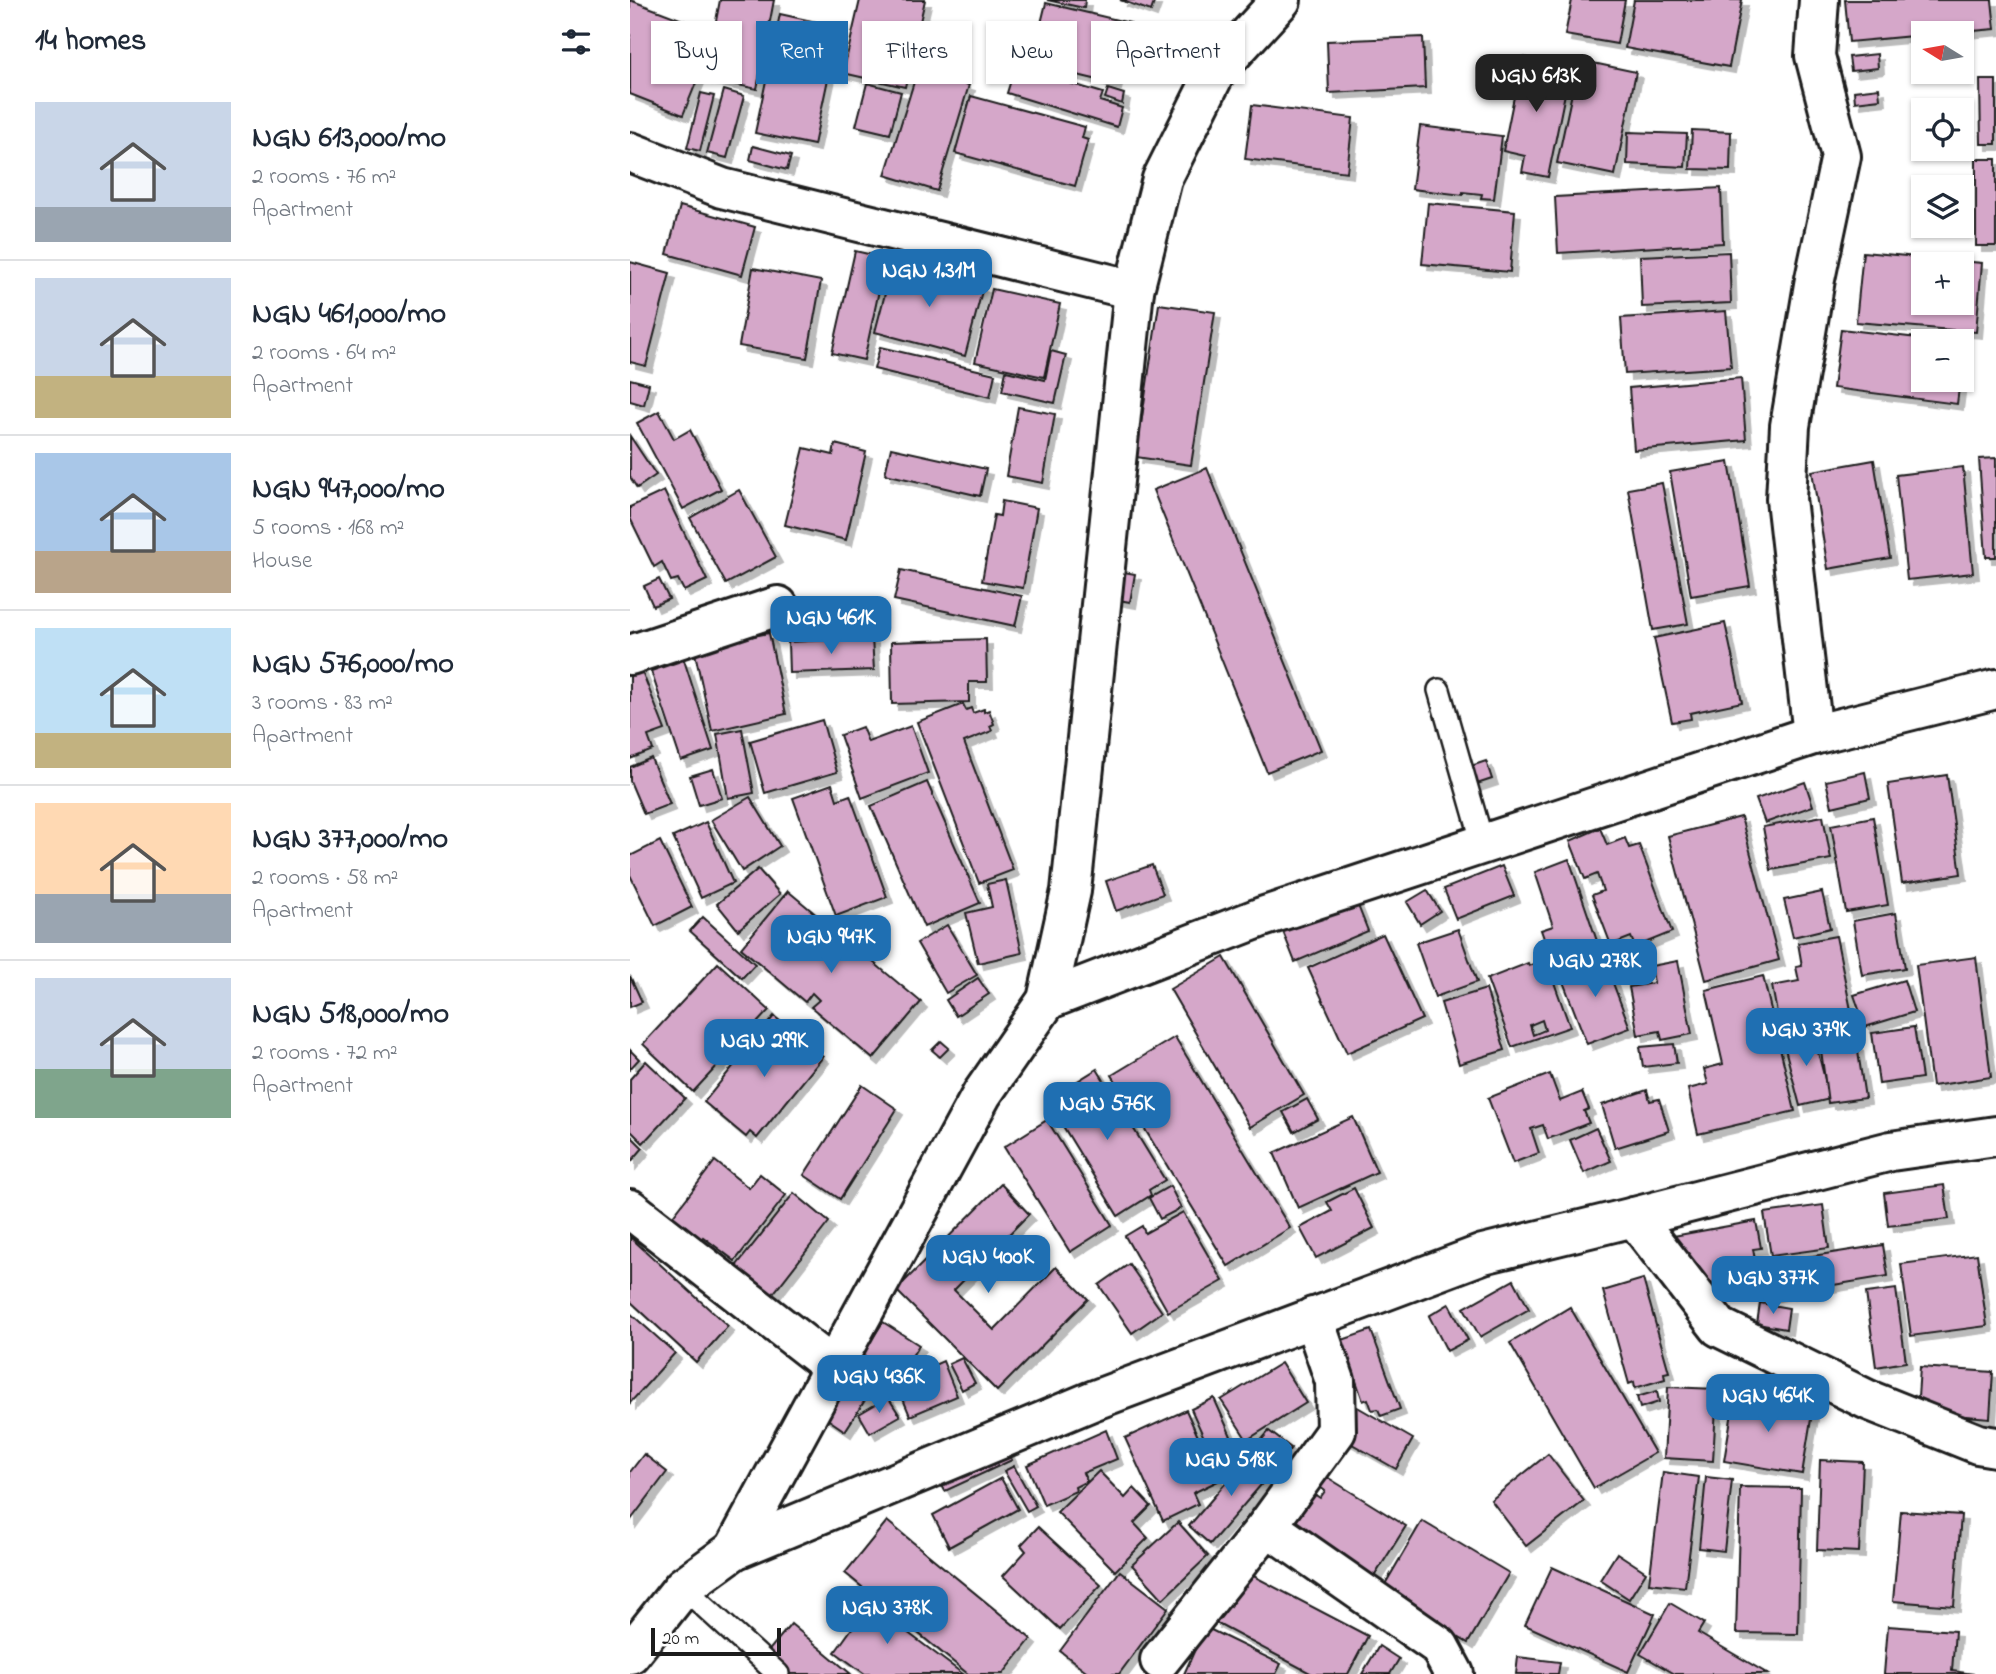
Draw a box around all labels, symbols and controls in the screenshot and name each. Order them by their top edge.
text: 14 homes [35,20,146,64]
chip: Buy [651,21,742,84]
chip: Rent [756,21,848,84]
chip: Filters [862,21,972,84]
chip: New [986,21,1077,84]
chip: Apartment [1091,21,1245,84]
north arrow [1911,21,1974,84]
map controls [1911,21,1974,392]
icon: filters [557,23,595,61]
pin: NGN 613K [1464,54,1608,114]
text: NGN 613K [1491,60,1581,93]
button: locate [1911,98,1974,161]
text: NGN 613,000/mo [252,117,446,161]
icon: home [91,130,175,214]
text: 2 rooms · 76 m² [252,161,396,194]
button: layers [1911,175,1974,238]
text: Apartment [252,194,353,227]
pin: NGN 1.31M [849,250,1009,309]
button: + [1911,252,1974,315]
text: NGN 1.31M [882,255,976,288]
text: NGN 461,000/mo [252,293,446,337]
icon: home [91,306,175,390]
button: − [1911,329,1974,392]
text: 2 rooms · 64 m² [252,337,396,370]
text: Apartment [252,370,353,403]
text: NGN 947,000/mo [252,468,445,512]
icon: home [91,481,175,565]
text: 5 rooms · 168 m² [252,512,404,545]
text: House [252,545,312,578]
pin: NGN 461K [759,596,903,656]
text: NGN 461K [786,602,876,635]
text: NGN 576,000/mo [252,643,454,687]
icon: home [91,656,175,740]
text: 3 rooms · 83 m² [252,687,393,720]
text: Apartment [252,720,353,753]
text: NGN 377,000/mo [252,818,448,862]
icon: home [91,831,175,915]
text: 2 rooms · 58 m² [252,862,398,895]
text: Apartment [252,895,353,928]
pin: NGN 947K [759,916,903,975]
text: NGN 947K [787,921,875,954]
pin: NGN 278K [1523,940,1667,999]
text: NGN 278K [1549,945,1641,978]
text: NGN 518,000/mo [252,993,449,1037]
icon: home [91,1006,175,1090]
pin: NGN 379K [1734,1009,1878,1068]
text: NGN 379K [1762,1014,1850,1047]
pin: NGN 299K [692,1020,836,1079]
text: NGN 299K [720,1025,808,1058]
text: 2 rooms · 72 m² [252,1037,398,1070]
text: Apartment [252,1070,353,1103]
pin: NGN 576K [1035,1082,1179,1142]
text: NGN 576K [1059,1088,1155,1121]
pin: NGN 400K [916,1236,1060,1295]
text: NGN 400K [942,1241,1034,1274]
pin: NGN 377K [1701,1256,1845,1316]
text: NGN 377K [1728,1262,1818,1295]
pin: NGN 436K [807,1356,951,1415]
text: NGN 436K [833,1361,925,1394]
pin: NGN 464K [1696,1374,1840,1434]
text: NGN 464K [1722,1380,1814,1413]
pin: NGN 518K [1159,1438,1303,1498]
text: NGN 518K [1185,1444,1277,1477]
pin: NGN 378K [815,1586,959,1646]
text: NGN 378K [842,1592,932,1625]
scale bar [651,1625,780,1657]
text: 20 m [662,1626,699,1653]

